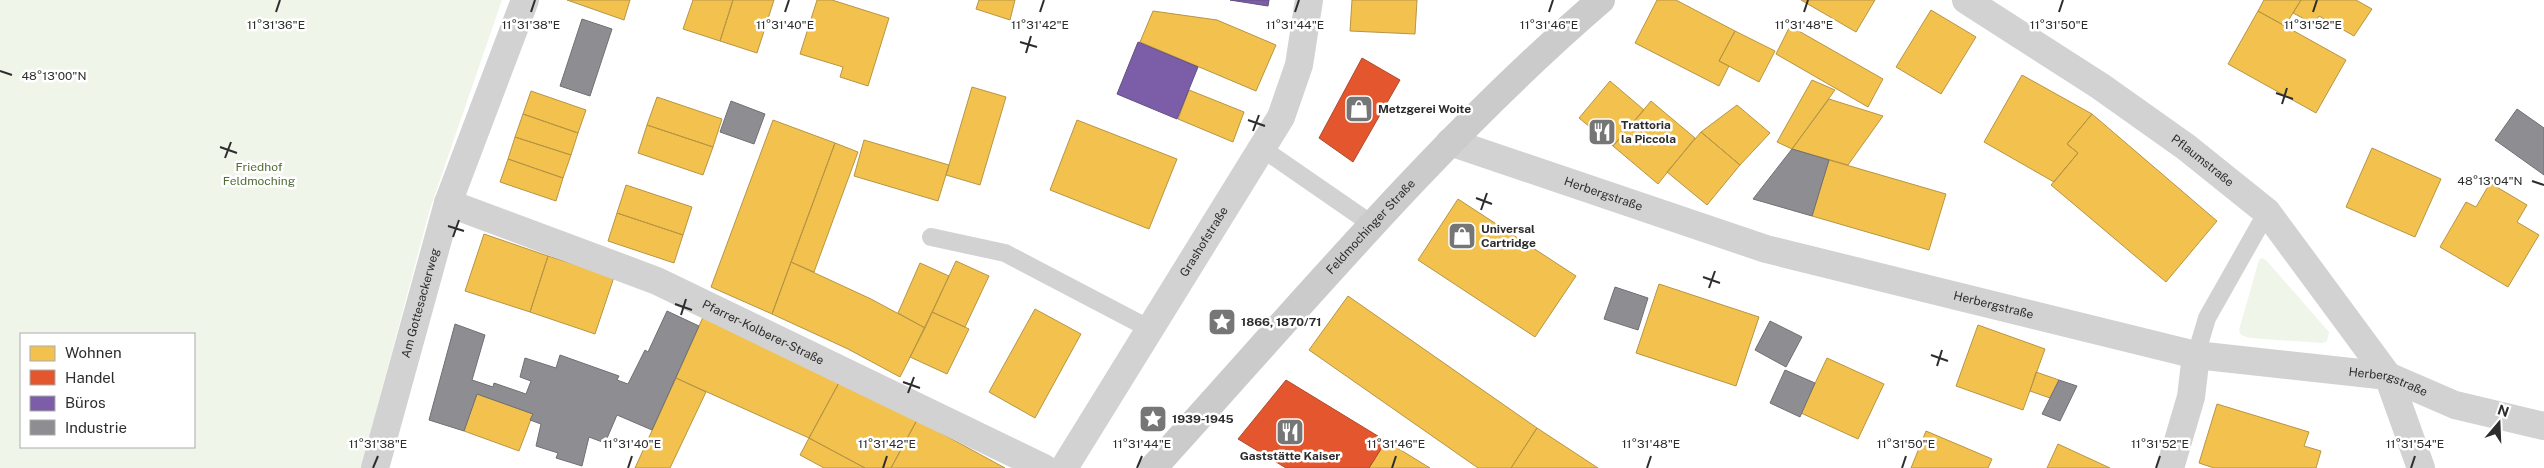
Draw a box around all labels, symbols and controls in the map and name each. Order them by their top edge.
text: 11°31'36"E [247,18,305,32]
text: 11°31'38"E [502,18,560,32]
text: 11°31'40"E [756,18,814,32]
text: 11°31'42"E [1011,18,1069,32]
text: 11°31'44"E [1266,18,1324,32]
text: 11°31'46"E [1520,18,1578,32]
text: 11°31'48"E [1775,18,1833,32]
text: 11°31'50"E [2030,18,2088,32]
text: 11°31'52"E [2284,18,2342,32]
text: 48°13'00"N [21,69,87,83]
shop icon: Metzgerei Woite [1344,94,1374,124]
place label: Metzgerei Woite [1378,102,1471,116]
restaurant icon: Trattoria la Piccola [1587,117,1617,147]
place label: Trattoria la Piccola [1621,118,1676,146]
street label: Pflaumstraße [2168,132,2237,190]
park label: Friedhof Feldmoching [223,160,295,188]
street label: Herbergstraße [1562,174,1645,214]
text: 48°13'04"N [2457,174,2523,188]
street label: Feldmochinger Straße [1323,176,1418,277]
street label: Grashofstraße [1177,204,1231,279]
shop icon: Universal Cartridge [1447,221,1477,251]
place label: Universal Cartridge [1481,222,1536,250]
street label: Am Gottesackerweg [399,247,442,360]
street label: Herbergstraße [1952,288,2035,322]
street label: Pfarrer-Kolberer-Straße [700,297,826,368]
place icon: 1866, 1870/71 [1207,307,1237,337]
place label: 1866, 1870/71 [1241,315,1321,329]
legend [20,333,195,448]
text: Wohnen [65,344,122,361]
street label: Herbergstraße [2348,365,2430,399]
text: Handel [65,369,115,386]
text: Büros [65,394,106,411]
north arrow [2474,398,2524,448]
text: N [2495,401,2511,420]
place icon: 1939-1945 [1138,404,1168,434]
place label: 1939-1945 [1172,412,1234,426]
restaurant icon: Gaststätte Kaiser [1275,417,1305,447]
text: Industrie [65,419,127,436]
text: 11°31'38"E [349,437,407,451]
text: 11°31'40"E [603,437,661,451]
text: 11°31'42"E [858,437,916,451]
text: 11°31'44"E [1113,437,1171,451]
text: 11°31'46"E [1367,437,1425,451]
text: 11°31'48"E [1622,437,1680,451]
text: 11°31'50"E [1877,437,1935,451]
text: 11°31'52"E [2131,437,2189,451]
text: 11°31'54"E [2386,437,2444,451]
place label: Gaststätte Kaiser [1240,449,1340,463]

